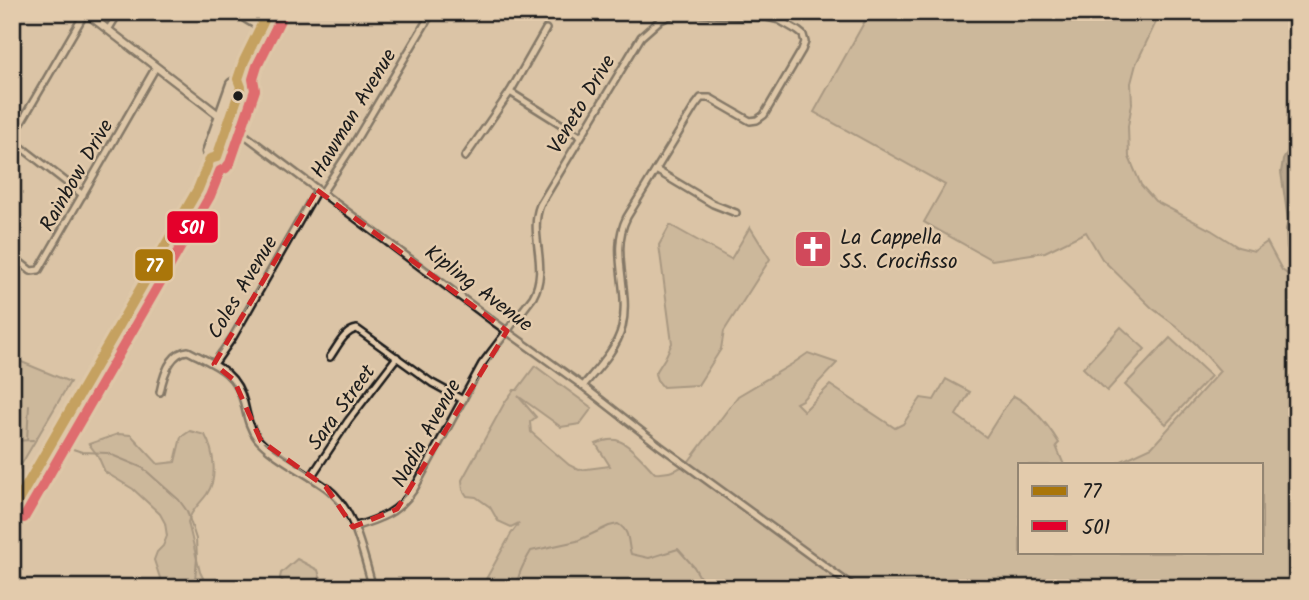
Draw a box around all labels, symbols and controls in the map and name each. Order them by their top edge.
street label: Hawman Avenue [303,42,406,185]
street label: Veneto Drive [540,48,625,161]
unlabelled marker [231,89,245,103]
street label: Rainbow Drive [32,113,123,238]
line badge: 501 [166,210,219,244]
text: 501 [178,214,205,244]
place label: La Cappella SS. Crocifisso [840,222,958,279]
church icon: La Cappella SS. Crocifisso [792,228,834,270]
street label: Coles Avenue [199,229,288,346]
street label: Kipling Avenue [417,237,540,342]
line badge: 77 [134,248,174,282]
text: 77 [145,252,164,282]
street label: Sara Street [300,357,385,458]
street label: Nadia Avenue [384,373,471,494]
legend [1018,463,1264,554]
text: 77 [1082,476,1103,509]
text: 501 [1082,512,1110,545]

